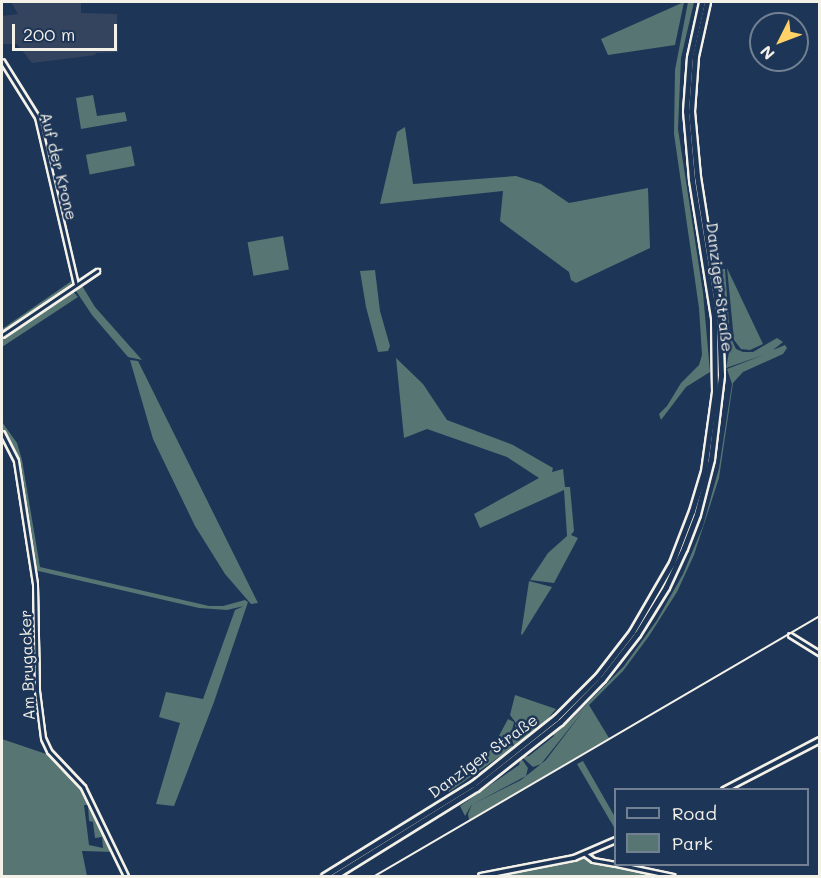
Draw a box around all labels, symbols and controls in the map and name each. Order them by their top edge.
scale bar [15,12,120,50]
north arrow [749,12,809,72]
text: 200 m [23,22,75,46]
text: N [755,41,779,65]
street label: Auf der Krone [36,110,82,222]
street label: Danziger Straße [703,221,737,353]
street label: Am Brugacker [15,609,39,721]
street label: Danziger Straße [425,710,541,802]
legend [614,788,809,866]
text: Road [672,801,717,825]
text: Park [672,831,713,855]

